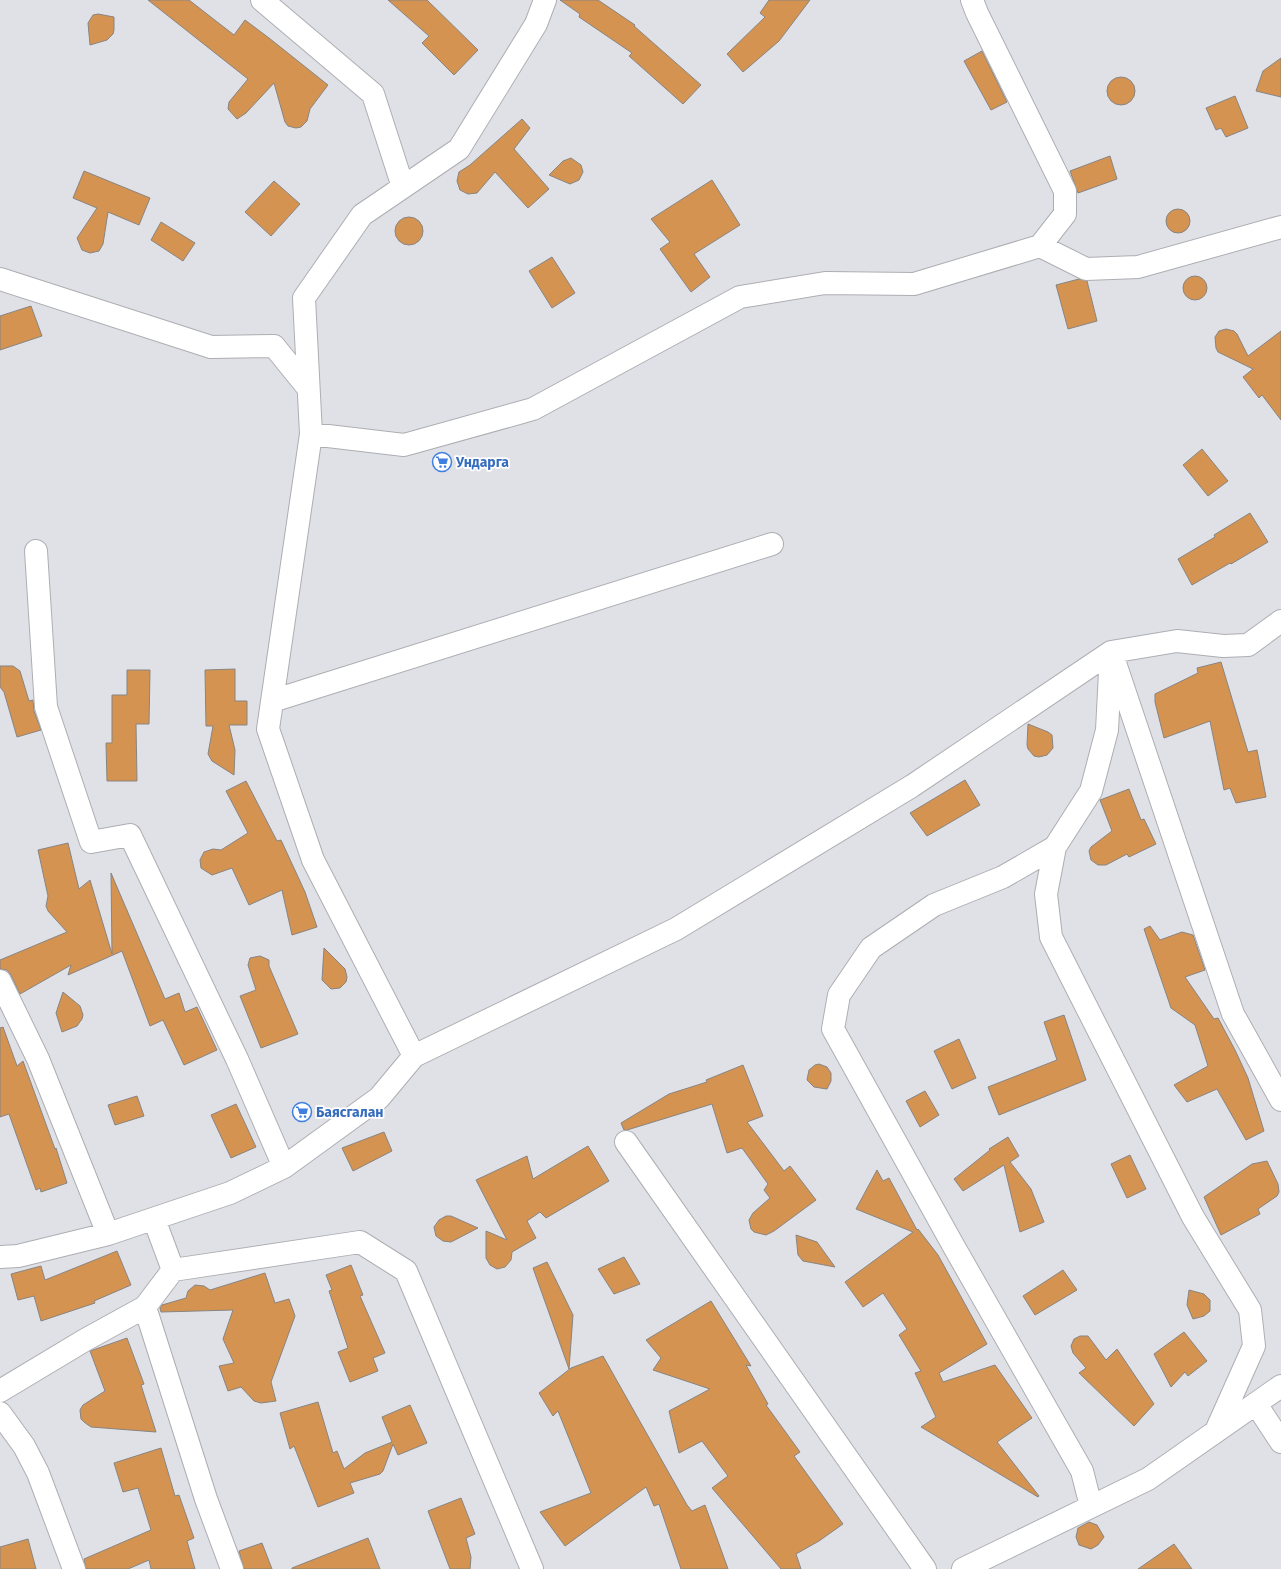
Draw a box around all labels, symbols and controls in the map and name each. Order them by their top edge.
supermarket icon: Ундарга [431,451,453,473]
place label: Ундарга [455,454,509,471]
supermarket icon: Баясгалан [291,1101,313,1123]
place label: Баясгалан [316,1104,384,1121]

